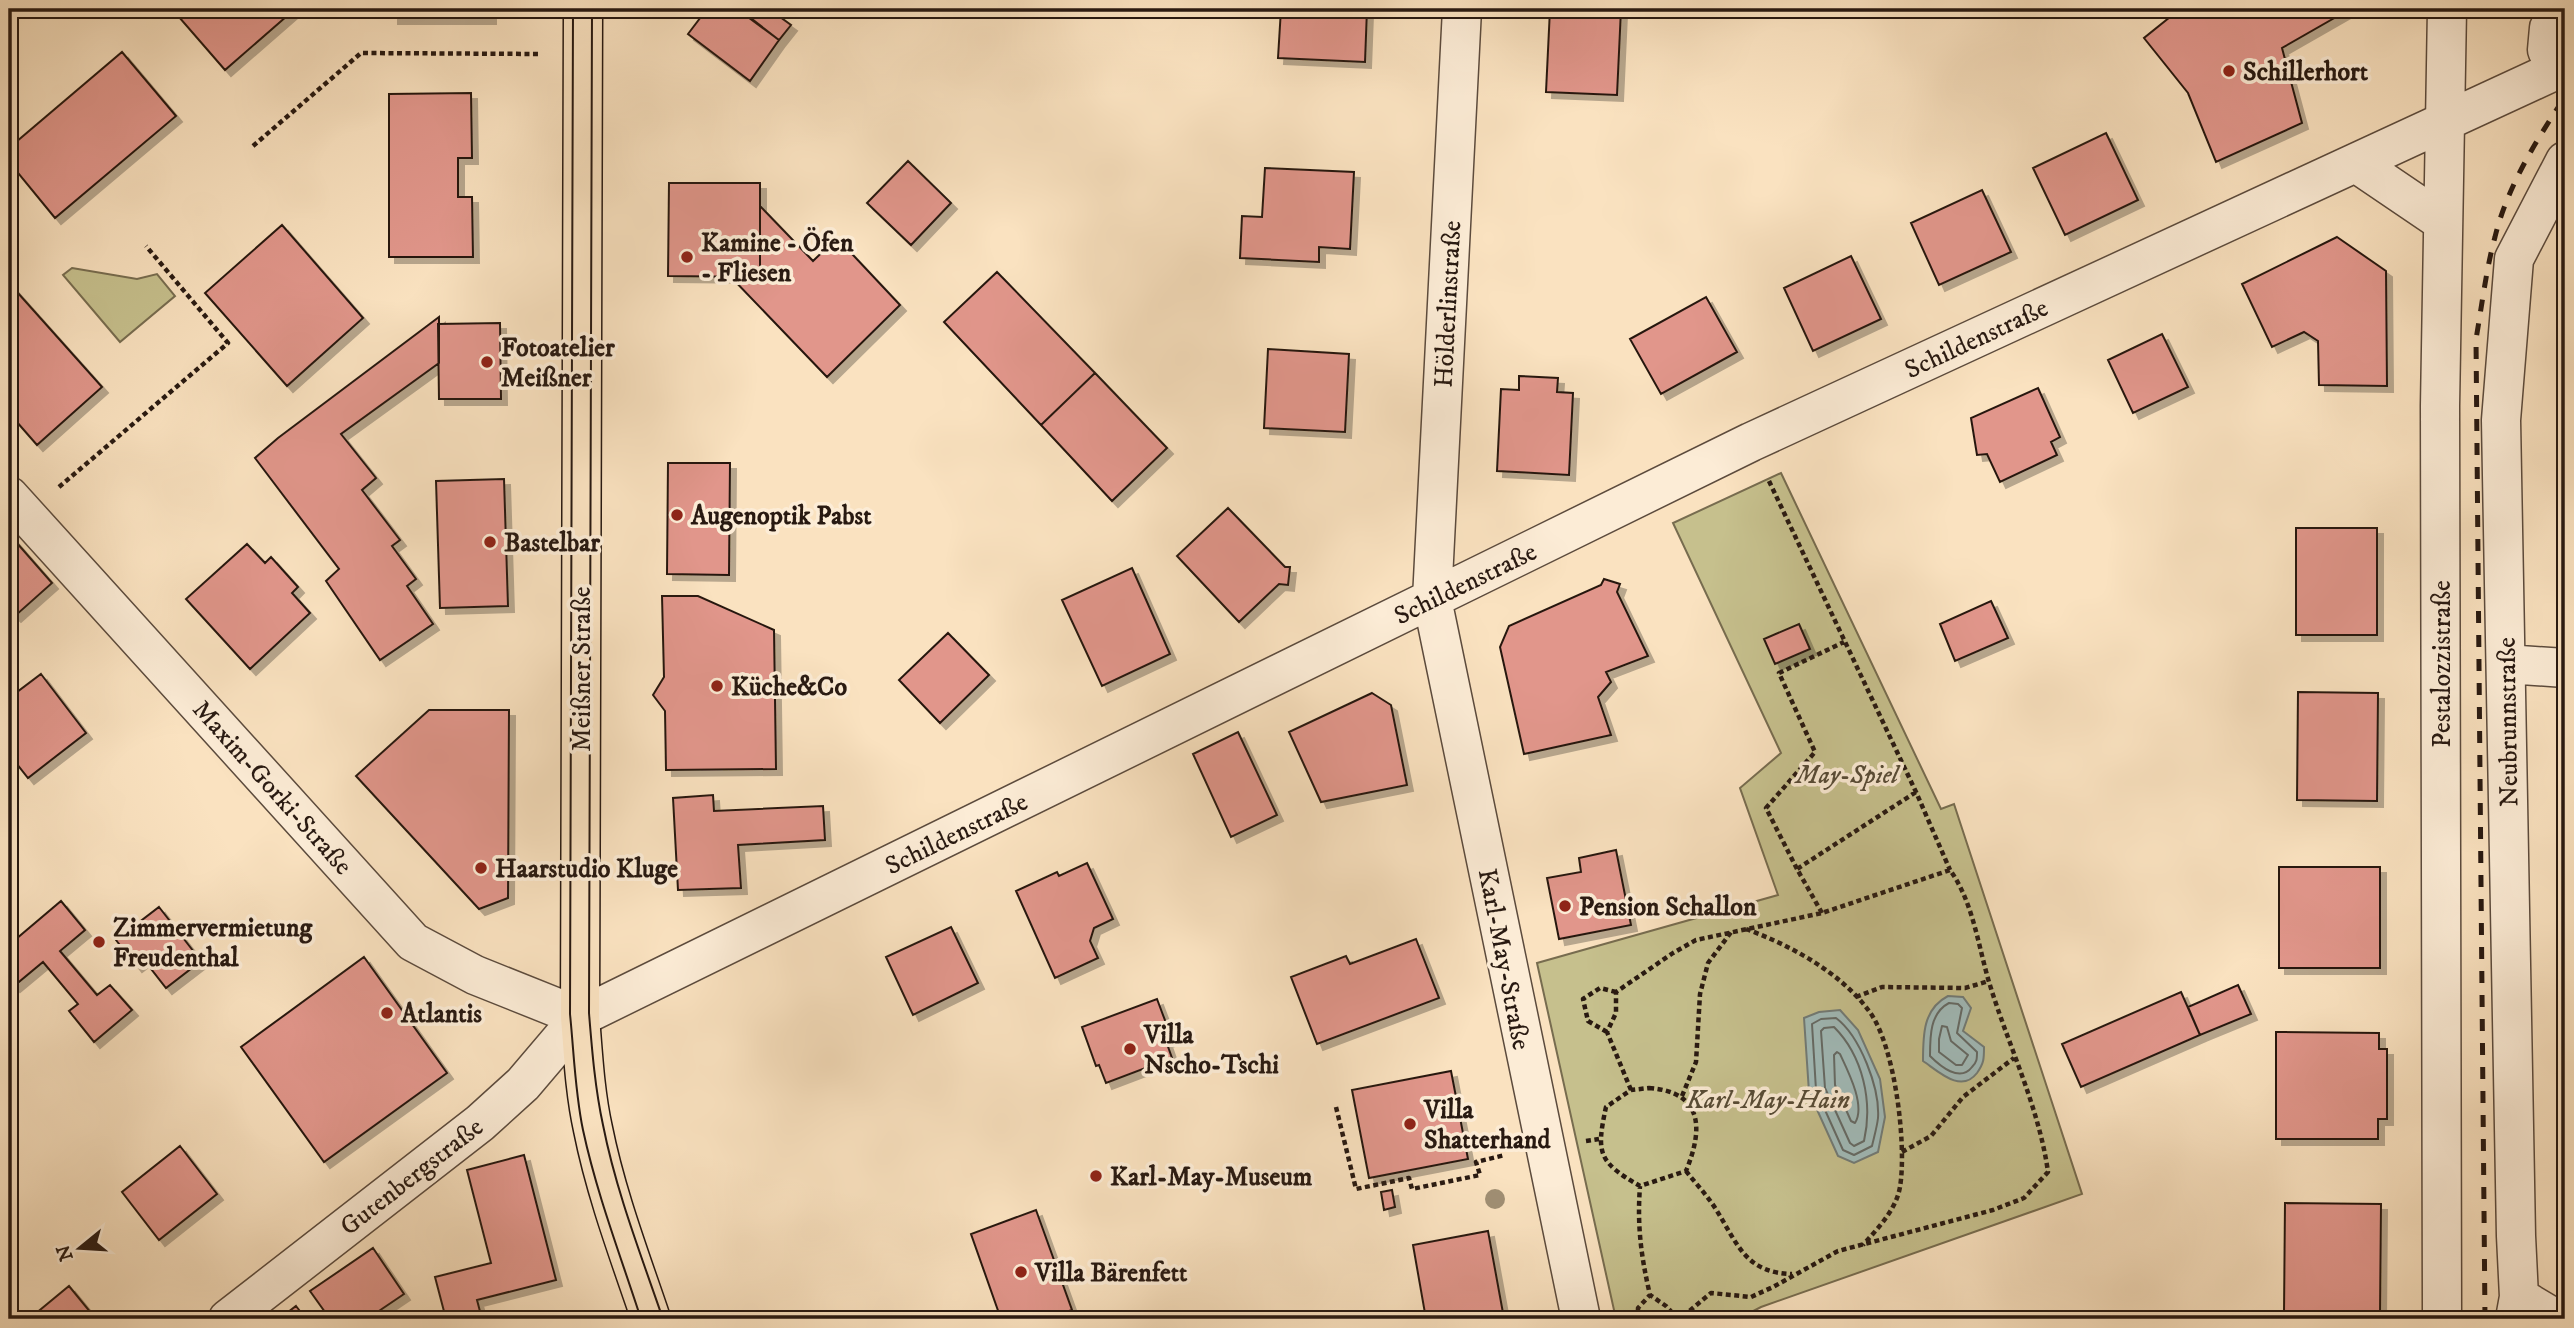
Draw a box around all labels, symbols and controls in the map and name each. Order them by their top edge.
place label: Schillerhort [2243,56,2369,89]
marker: Schillerhort [2221,63,2237,79]
street label: Hölderlinstraße [1428,220,1469,389]
place label: Kamine - Öfen - Fliesen [701,226,854,290]
marker: Kamine - Öfen - Fliesen [679,249,695,265]
street label: Schildenstraße [1900,292,2054,387]
place label: Fotoatelier Meißner [501,332,615,395]
marker: Fotoatelier Meißner [479,354,495,370]
place label: Augenoptik Pabst [690,500,872,533]
marker: Augenoptik Pabst [669,507,685,523]
place label: Bastelbar [504,527,600,560]
marker: Bastelbar [482,534,498,550]
street label: Schildenstraße [1389,536,1542,633]
street label: Pestalozzistraße [2426,580,2459,748]
street label: Meißner Straße [566,586,599,752]
street label: Neubrunnstraße [2491,637,2526,807]
place label: Küche&Co [731,671,847,704]
marker: Küche&Co [709,678,725,694]
street label: Maxim-Gorki-Straße [185,694,359,882]
park label: May-Spiel [1794,759,1902,792]
street label: Schildenstraße [880,786,1033,883]
place label: Haarstudio Kluge [495,853,678,886]
marker: Haarstudio Kluge [473,860,489,876]
street label: Karl-May-Straße [1470,866,1537,1053]
place label: Pension Schallon [1579,891,1757,924]
marker: Pension Schallon [1557,898,1573,914]
place label: Zimmervermietung Freudenthal [113,912,313,975]
marker: Zimmervermietung Freudenthal [91,934,107,950]
place label: Atlantis [400,998,482,1031]
marker: Atlantis [379,1005,395,1021]
place label: Villa Nscho-Tschi [1143,1019,1279,1082]
marker: Villa Nscho-Tschi [1122,1041,1138,1057]
park label: Karl-May-Hain [1685,1084,1850,1117]
place label: Villa Shatterhand [1423,1094,1551,1157]
street label: Gutenbergstraße [334,1111,490,1243]
marker: Villa Shatterhand [1402,1116,1418,1132]
place label: Karl-May-Museum [1110,1161,1313,1194]
marker: Karl-May-Museum [1088,1168,1104,1184]
north arrow [46,1212,116,1282]
text: N [52,1241,79,1264]
place label: Villa Bärenfett [1034,1257,1188,1290]
marker: Villa Bärenfett [1013,1264,1029,1280]

